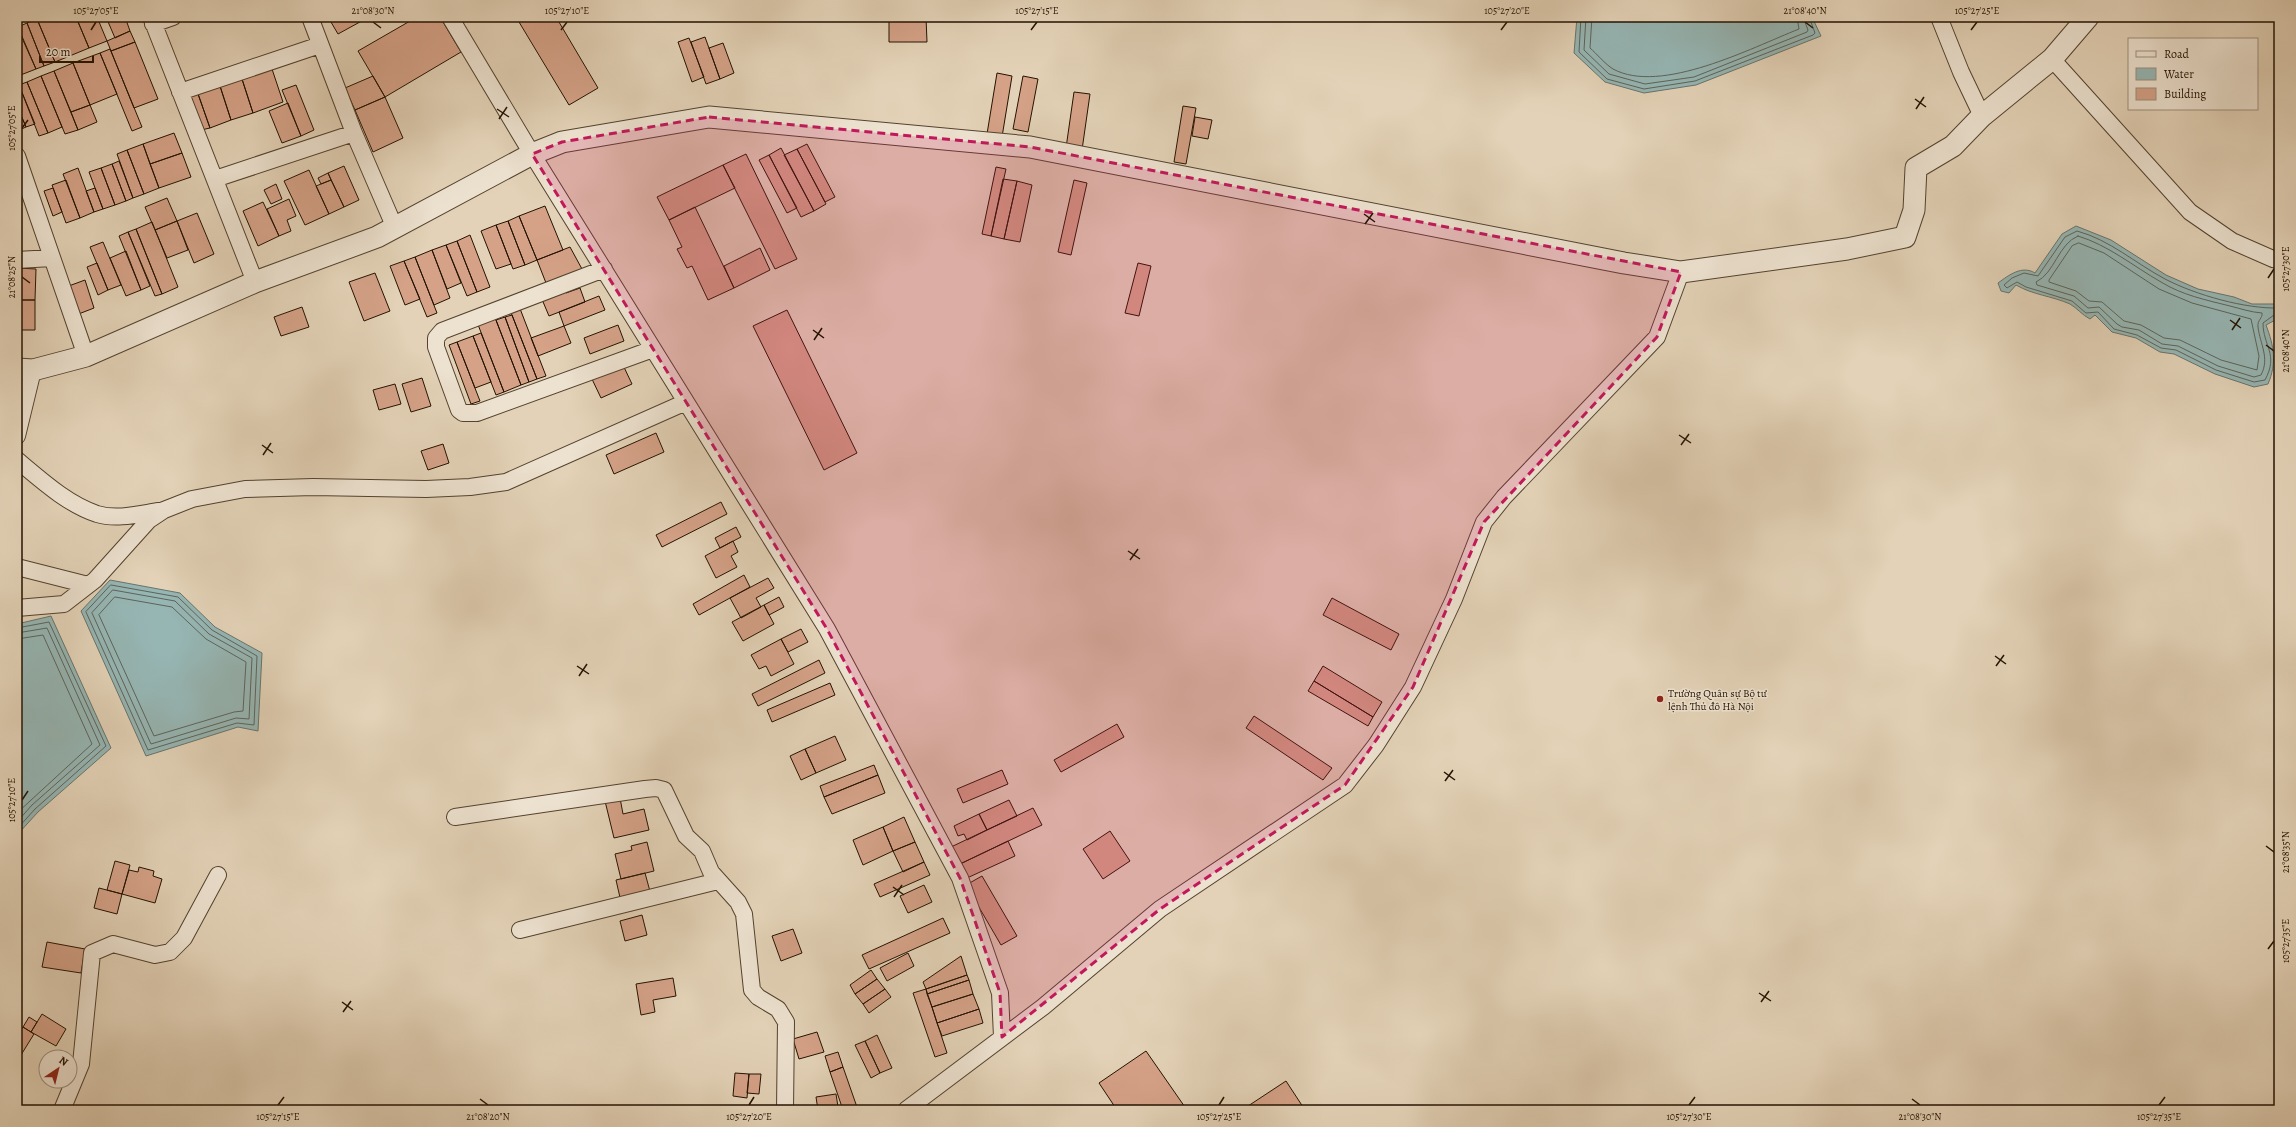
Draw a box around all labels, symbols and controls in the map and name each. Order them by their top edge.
text: 105°27'05"E [73,4,119,17]
text: 21°08'30"N [352,4,394,17]
text: 105°27'10"E [545,4,589,17]
text: 105°27'15"E [1015,4,1059,17]
text: 105°27'20"E [1484,4,1530,17]
text: 21°08'40"N [1783,4,1827,17]
text: 105°27'25"E [1955,4,1999,17]
scale bar [40,38,93,64]
legend [2128,38,2258,110]
text: 20 m [46,44,70,60]
text: Road [2164,46,2190,62]
text: Water [2163,66,2194,82]
text: Building [2164,86,2206,102]
text: 105°27'05"E [5,105,18,151]
text: 105°27'30"E [2279,246,2292,292]
text: 21°08'25"N [5,256,18,298]
text: 21°08'40"N [2279,329,2292,373]
place label: Trường Quân sự Bộ tư lệnh Thủ đô Hà Nội [1668,686,1767,714]
marker: Trường Quân sự Bộ tư lệnh Thủ đô Hà Nội [1655,694,1665,704]
text: 105°27'10"E [5,778,18,822]
text: 21°08'35"N [2279,831,2292,873]
text: 105°27'35"E [2279,919,2292,963]
north arrow [38,1049,78,1089]
text: N [56,1053,71,1070]
text: 105°27'15"E [256,1110,300,1123]
text: 21°08'20"N [466,1110,510,1123]
text: 105°27'20"E [726,1110,772,1123]
text: 105°27'25"E [1197,1110,1241,1123]
text: 105°27'30"E [1666,1110,1712,1123]
text: 21°08'30"N [1899,1110,1941,1123]
text: 105°27'35"E [2137,1110,2181,1123]

